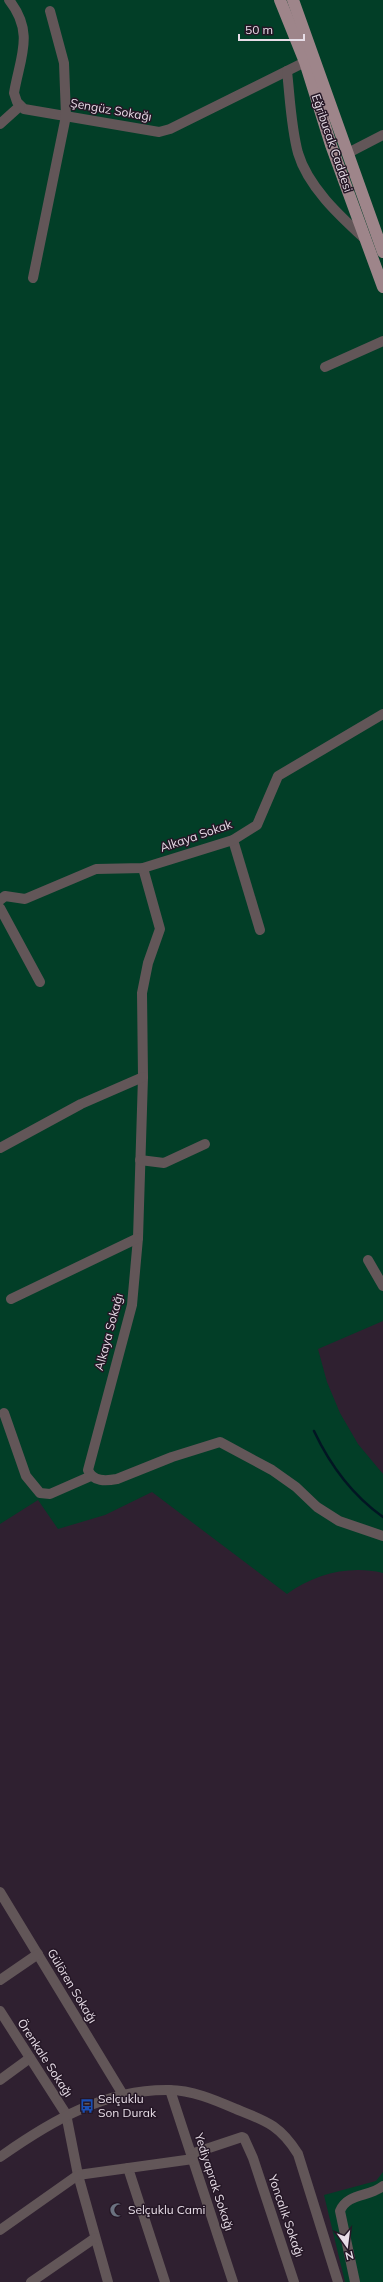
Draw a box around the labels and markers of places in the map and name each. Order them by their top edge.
place label: Selçuklu Son Durak [98,2091,157,2120]
bus stop icon: Selçuklu Son Durak [79,2098,95,2114]
mosque icon: Selçuklu Cami [109,2202,125,2218]
place label: Selçuklu Cami [128,2202,206,2217]

